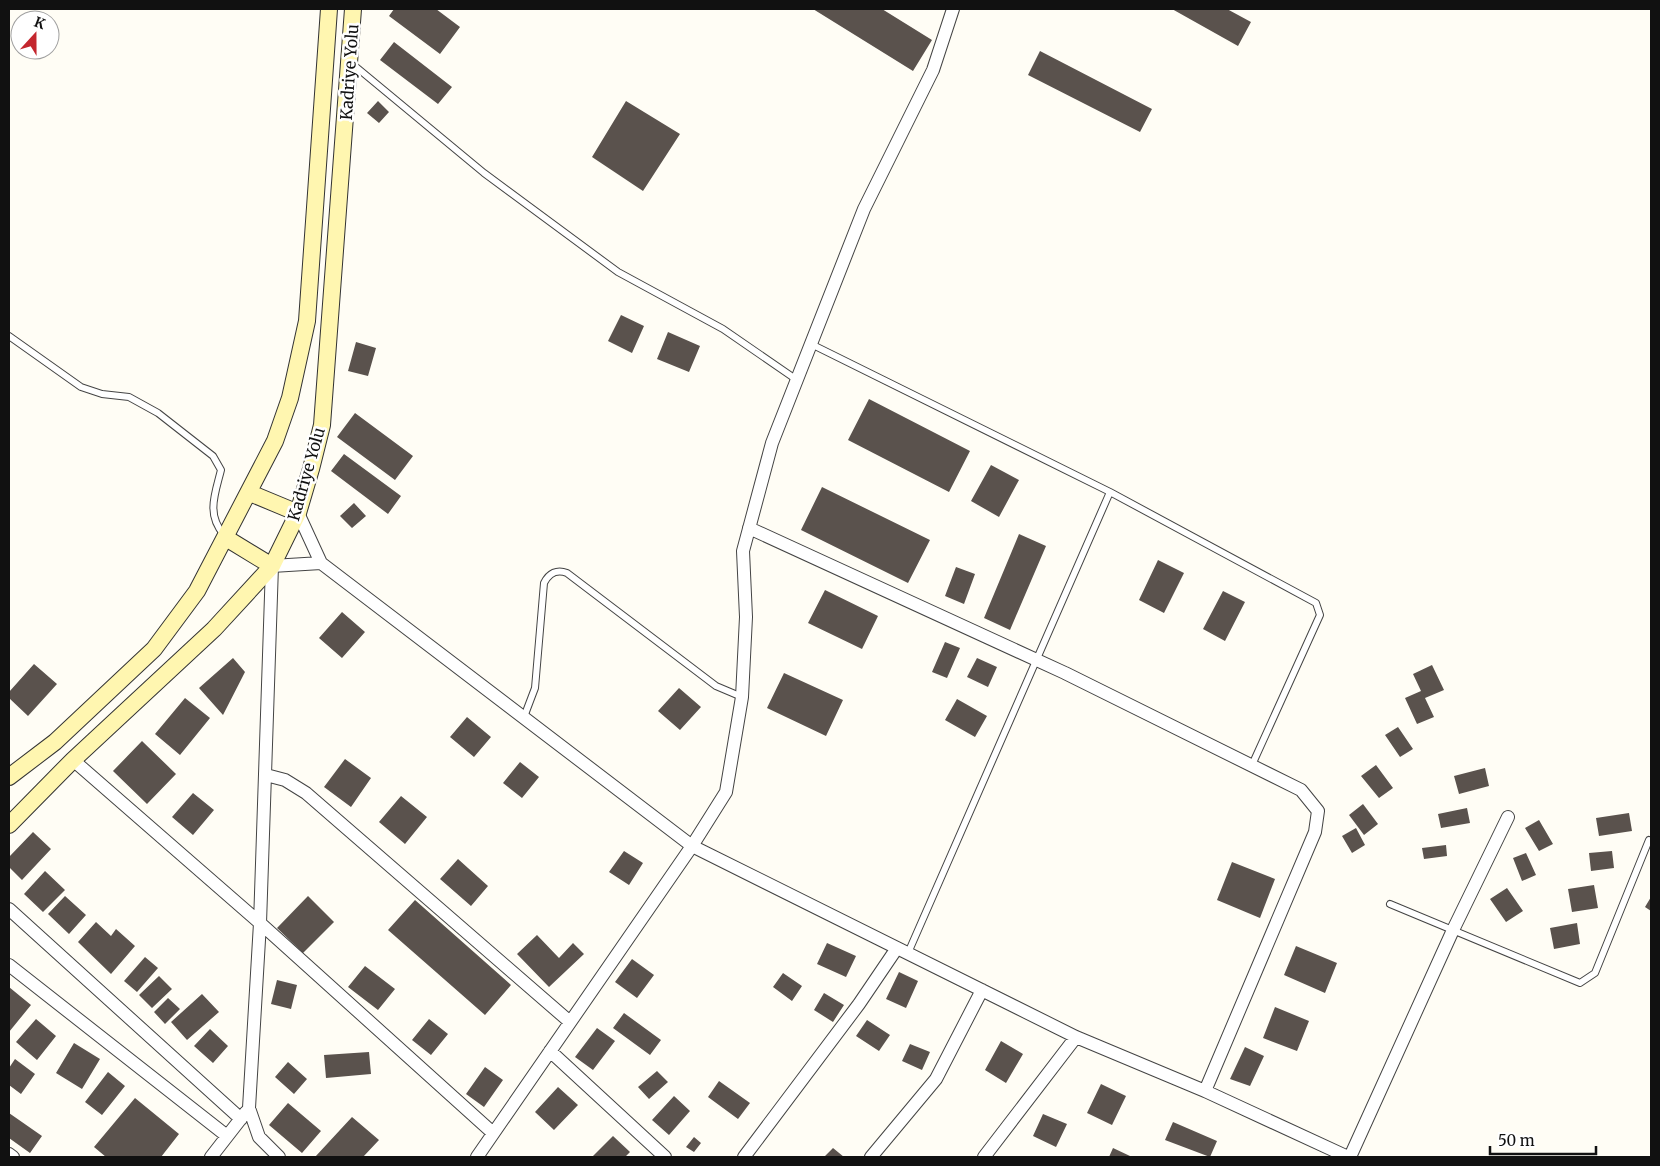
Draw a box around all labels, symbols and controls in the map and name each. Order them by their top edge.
north arrow [10,10,60,60]
text: K [32,13,48,33]
street label: Kadriye Yolu [336,23,362,121]
street label: Kadriye Yolu [283,425,329,523]
scale bar [1490,1124,1596,1156]
text: 50 m [1498,1131,1535,1150]

